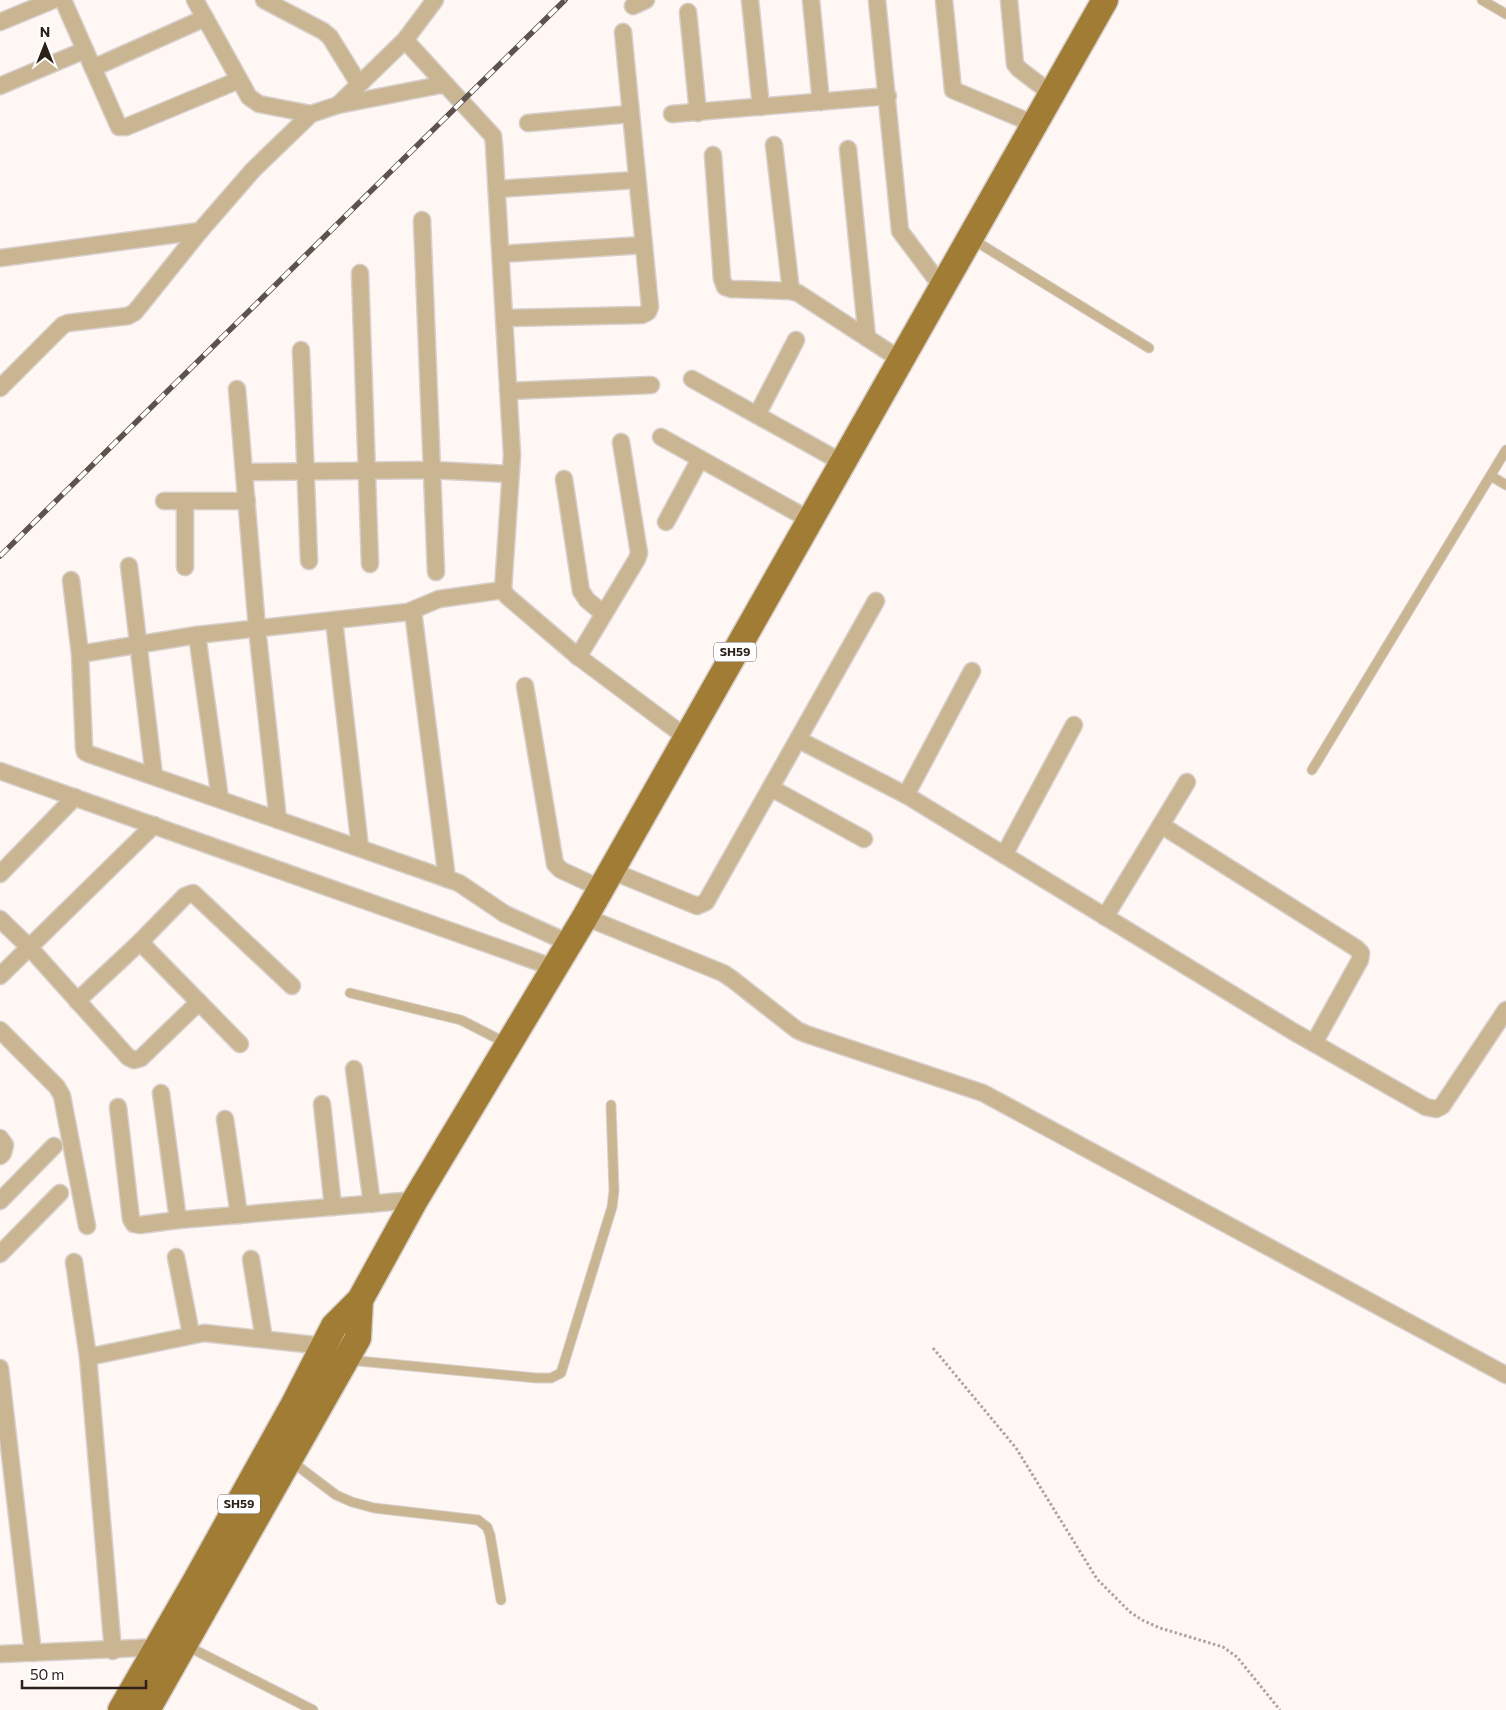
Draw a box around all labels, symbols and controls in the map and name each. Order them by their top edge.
north arrow [20,20,70,70]
text: N [40,23,50,40]
road number: SH59 [714,642,756,662]
road number: SH59 [218,1495,260,1514]
scale bar [22,1658,146,1690]
text: 50 m [30,1665,64,1683]

